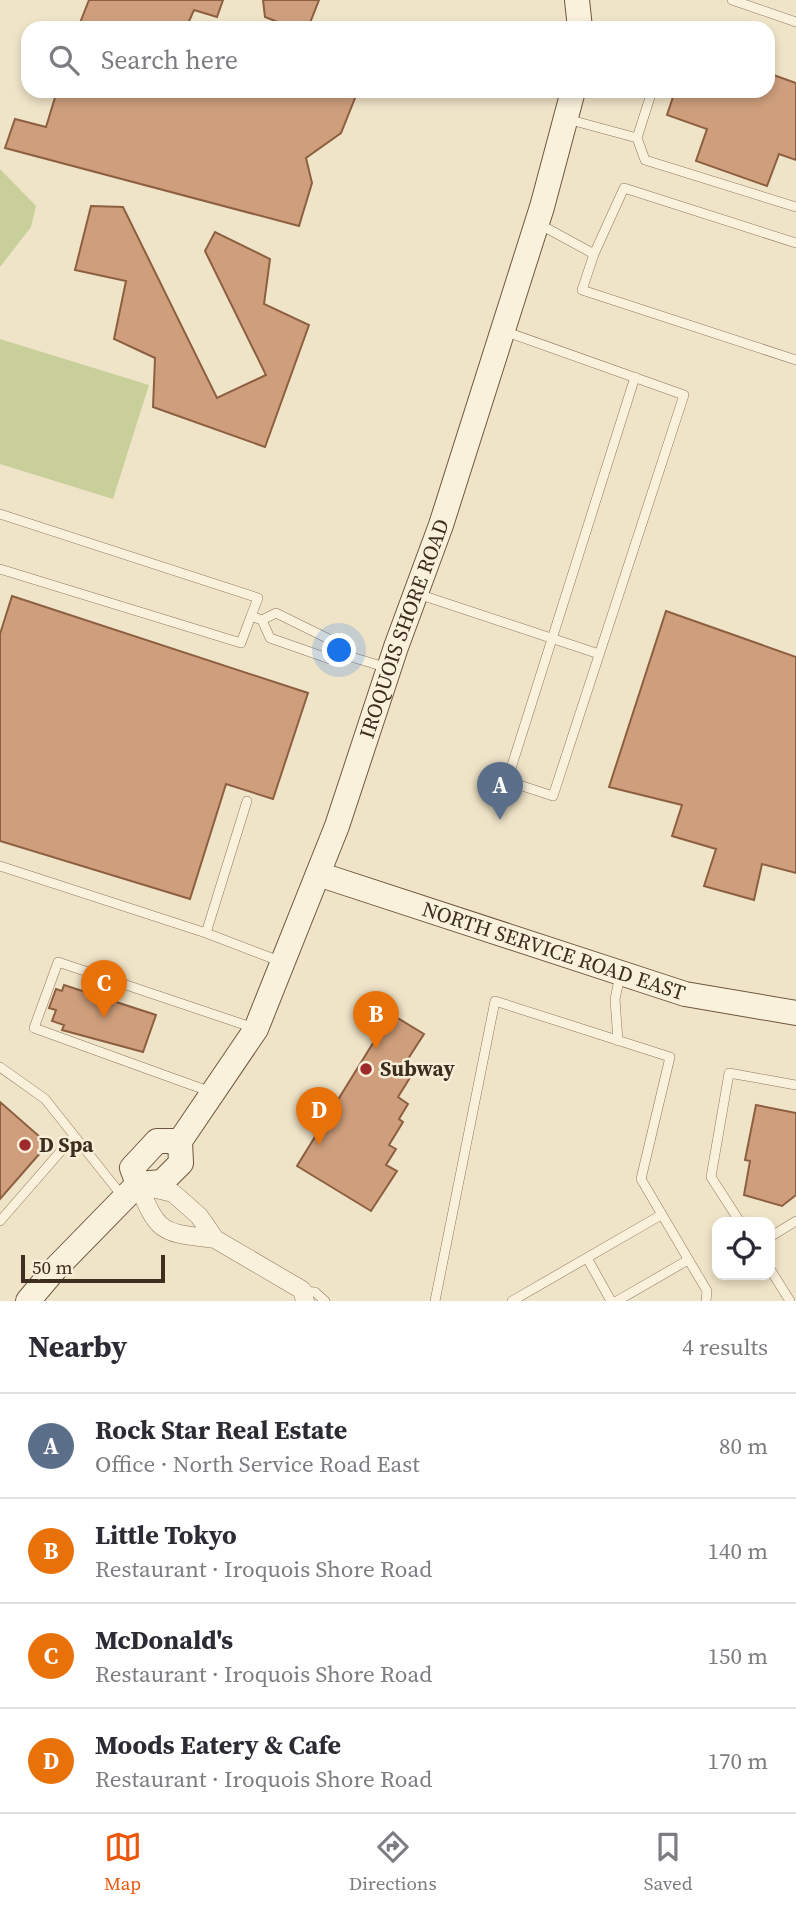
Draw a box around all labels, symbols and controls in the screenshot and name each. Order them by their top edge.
search box [21,21,775,98]
icon: search [45,41,83,79]
text: Search here [101,42,238,78]
street label: IROQUOIS SHORE ROAD [352,515,456,742]
your location [322,633,356,667]
pin: A [477,762,523,820]
street label: NORTH SERVICE ROAD EAST [419,894,689,1007]
pin: C [81,960,127,1018]
pin: B [353,991,399,1049]
place label: Subway [380,1054,455,1083]
marker: Subway [358,1061,374,1077]
pin: D [296,1087,342,1145]
place label: D Spa [39,1130,94,1159]
marker: D Spa [17,1137,33,1153]
map controls [712,1217,775,1280]
button: locate [712,1217,775,1280]
scale bar [21,1252,164,1284]
text: 50 m [32,1254,73,1280]
text: Nearby [28,1326,127,1367]
text: 4 results [682,1331,768,1363]
text: Rock Star Real Estate [95,1412,347,1448]
text: A [43,1430,59,1462]
text: 80 m [719,1430,768,1462]
text: Office · North Service Road East [95,1448,420,1480]
text: Little Tokyo [95,1517,237,1553]
text: B [44,1535,58,1567]
text: 140 m [707,1535,768,1567]
text: Restaurant · Iroquois Shore Road [95,1553,432,1585]
text: McDonald's [95,1622,233,1658]
text: C [44,1640,58,1672]
text: 150 m [707,1640,768,1672]
text: Restaurant · Iroquois Shore Road [95,1658,432,1690]
text: Moods Eatery & Cafe [95,1727,341,1763]
text: D [43,1745,59,1777]
text: 170 m [707,1745,768,1777]
text: Restaurant · Iroquois Shore Road [95,1763,432,1795]
tab: Map [104,1828,142,1896]
tab: Directions [349,1828,437,1896]
tab: Saved [644,1828,692,1896]

